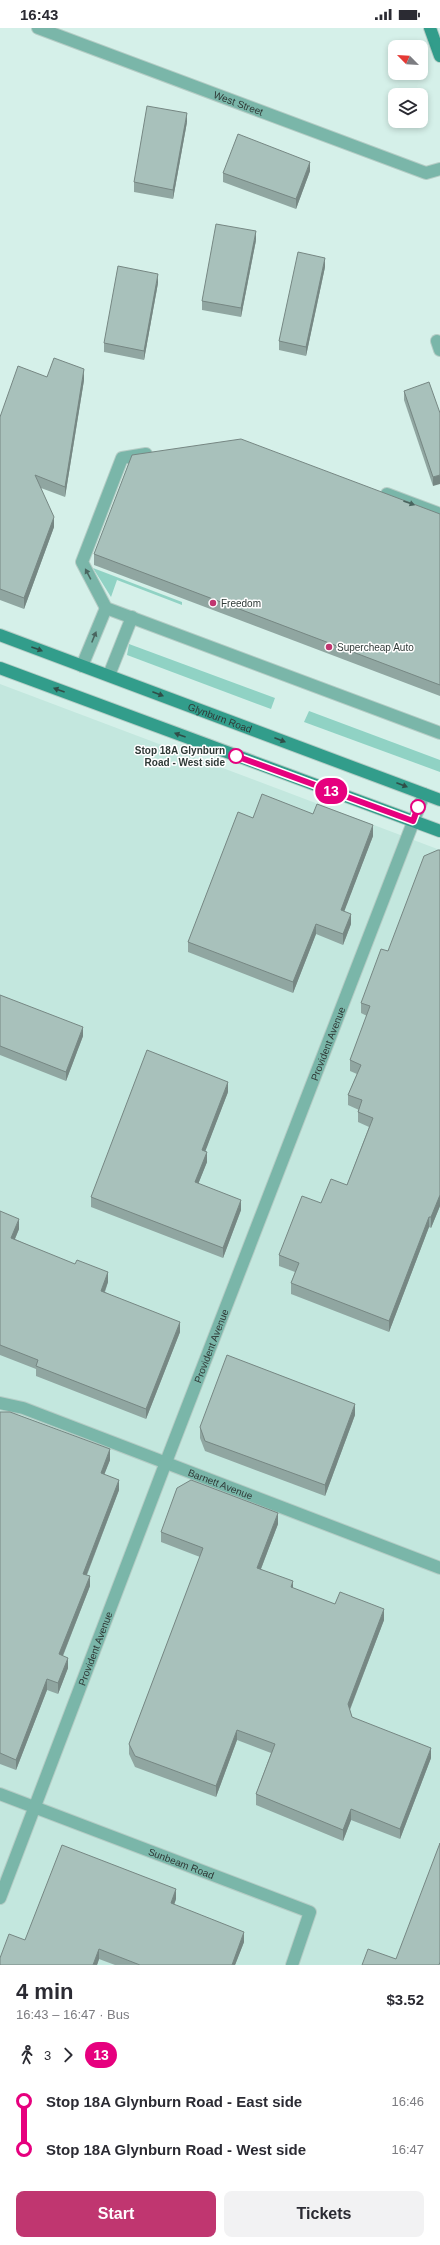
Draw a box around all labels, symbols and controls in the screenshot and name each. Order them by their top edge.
text: 16:43 [20,6,58,23]
north arrow [388,40,428,80]
map controls [388,40,428,128]
button: layers [388,88,428,128]
street label: West Street [212,89,265,118]
one-way arrow [404,500,416,506]
one-way arrow [85,568,91,579]
marker: Freedom [208,598,218,608]
place label: Freedom [221,598,261,609]
one-way arrow [91,631,98,643]
marker: Supercheap Auto [324,642,334,652]
place label: Supercheap Auto [337,642,414,653]
one-way arrow [31,646,43,652]
one-way arrow [52,686,64,692]
one-way arrow [153,691,165,697]
street label: Glynburn Road [186,701,253,735]
one-way arrow [174,731,186,737]
one-way arrow [275,737,287,743]
place label: Stop 18A Glynburn Road - West side [135,745,225,768]
marker: Stop 18A Glynburn Road - West side [228,748,244,764]
line badge: 13 [313,778,349,804]
text: 13 [323,783,339,799]
one-way arrow [396,783,408,789]
unlabelled marker [410,799,426,815]
street label: Provident Avenue [309,1005,347,1082]
street label: Provident Avenue [192,1307,231,1385]
street label: Barnett Avenue [186,1467,254,1502]
street label: Provident Avenue [76,1610,115,1687]
street label: Sunbeam Road [147,1846,216,1881]
text: 4 min [16,1979,73,2004]
text: $3.52 [386,1991,424,2008]
text: 16:43 – 16:47 · Bus [16,2007,129,2022]
icon: walk [16,2044,38,2066]
icon: forward [57,2044,79,2066]
text: 13 [93,2047,109,2063]
text: 3 [44,2048,51,2063]
text: Stop 18A Glynburn Road - East side [46,2093,302,2110]
text: 16:46 [391,2094,424,2109]
text: Stop 18A Glynburn Road - West side [46,2141,306,2158]
text: 16:47 [391,2142,424,2157]
button: Start [16,2191,216,2237]
button: Tickets [224,2191,424,2237]

